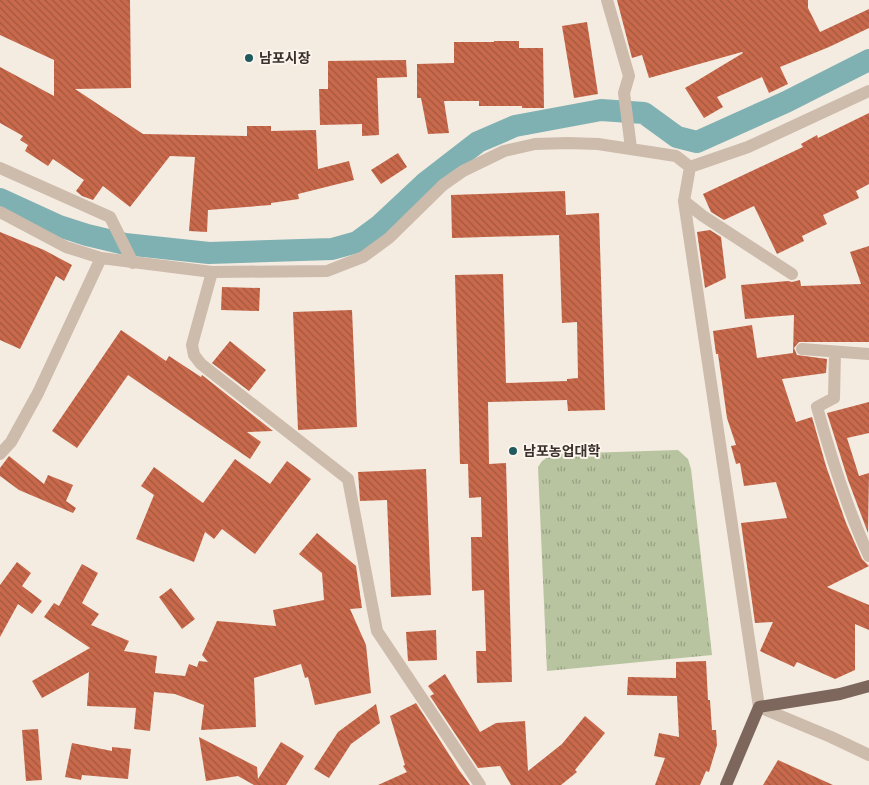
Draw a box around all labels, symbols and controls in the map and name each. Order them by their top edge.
place label: 남포시장 [259,49,311,67]
marker: 남포시장 [243,52,255,64]
place label: 남포농업대학 [523,442,600,460]
marker: 남포농업대학 [507,445,519,457]

